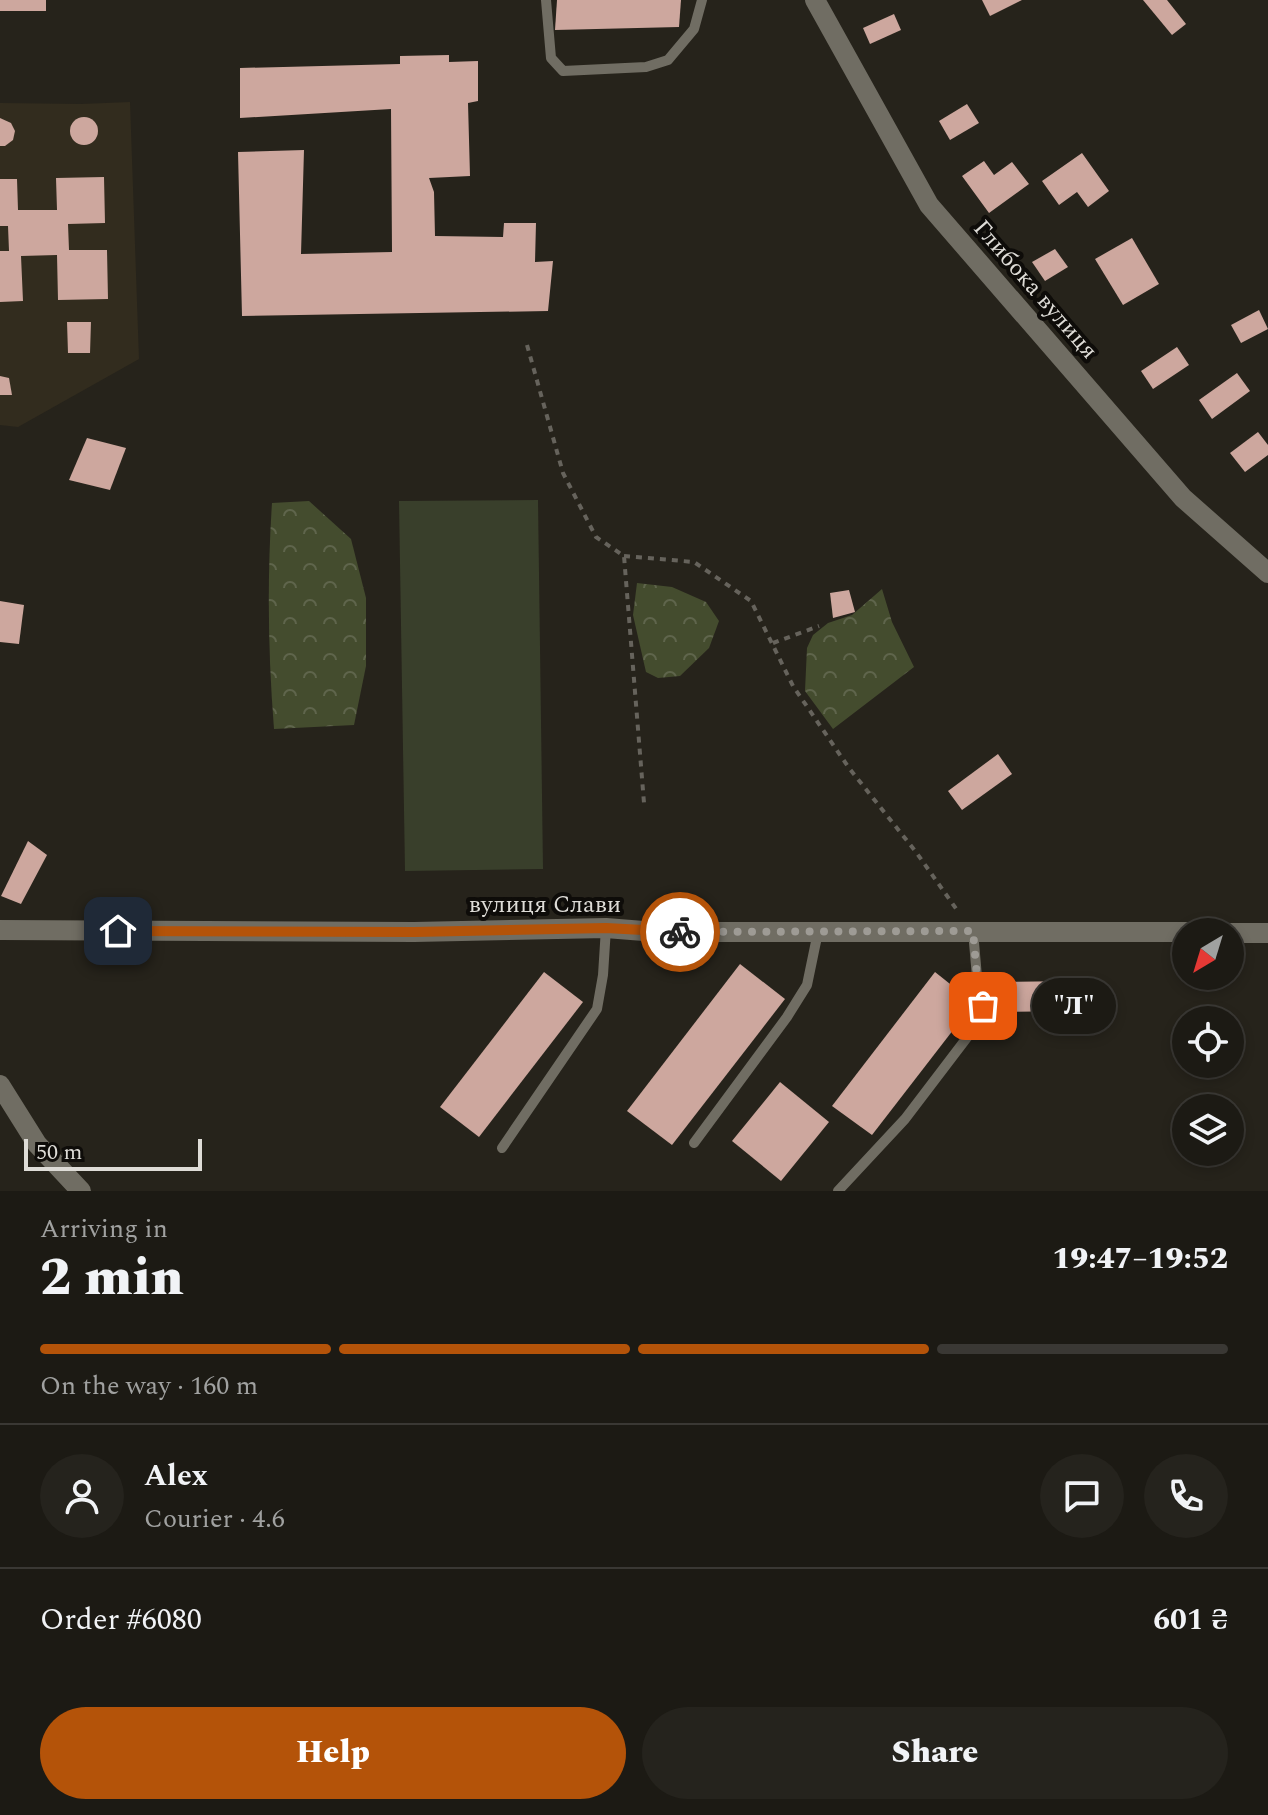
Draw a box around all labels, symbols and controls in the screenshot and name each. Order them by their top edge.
street label: Глибока вулиця [964,212,1106,367]
street label: вулиця Слави [469,887,621,923]
courier [640,892,720,972]
pin [84,897,152,965]
icon: home [96,909,140,953]
icon: bike [658,910,702,954]
north arrow [1172,918,1244,990]
map controls [1172,918,1244,1166]
pin [949,972,1017,1040]
callout: "Л" [1031,978,1115,1034]
icon: bag [961,984,1005,1028]
text: "Л" [1053,986,1095,1026]
button: locate [1172,1006,1244,1078]
button: layers [1172,1094,1244,1166]
scale bar [24,1135,202,1171]
text: 50 m [36,1136,82,1169]
text: Arriving in [40,1209,168,1249]
text: 19:47–19:52 [1052,1236,1228,1282]
text: 2 min [40,1239,184,1318]
text: On the way · 160 m [40,1366,258,1406]
text: Alex [144,1453,208,1499]
button: person [40,1454,124,1538]
button: chat [1040,1454,1124,1538]
button: phone [1144,1454,1228,1538]
text: Courier · 4.6 [144,1499,285,1539]
text: Order #6080 [40,1597,202,1643]
text: 601 ₴ [1153,1597,1228,1643]
button: Help [40,1707,626,1799]
button: Share [642,1707,1228,1799]

